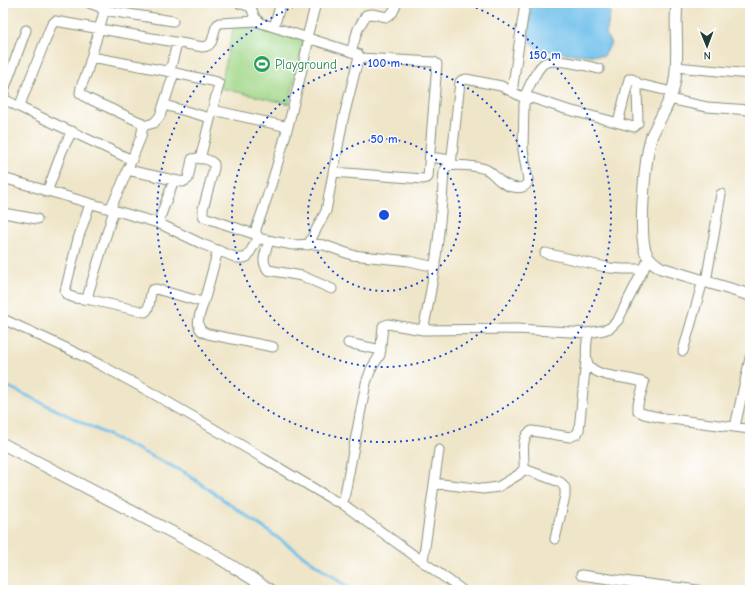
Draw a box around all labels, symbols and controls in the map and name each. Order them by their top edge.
north arrow [687,26,727,66]
text: 150 m [529,48,561,62]
text: N [703,49,711,62]
sports icon: Playground [252,54,272,74]
text: 100 m [368,56,400,70]
place label: Playground [275,57,337,72]
text: 50 m [370,132,398,146]
centre of rings [377,208,391,222]

